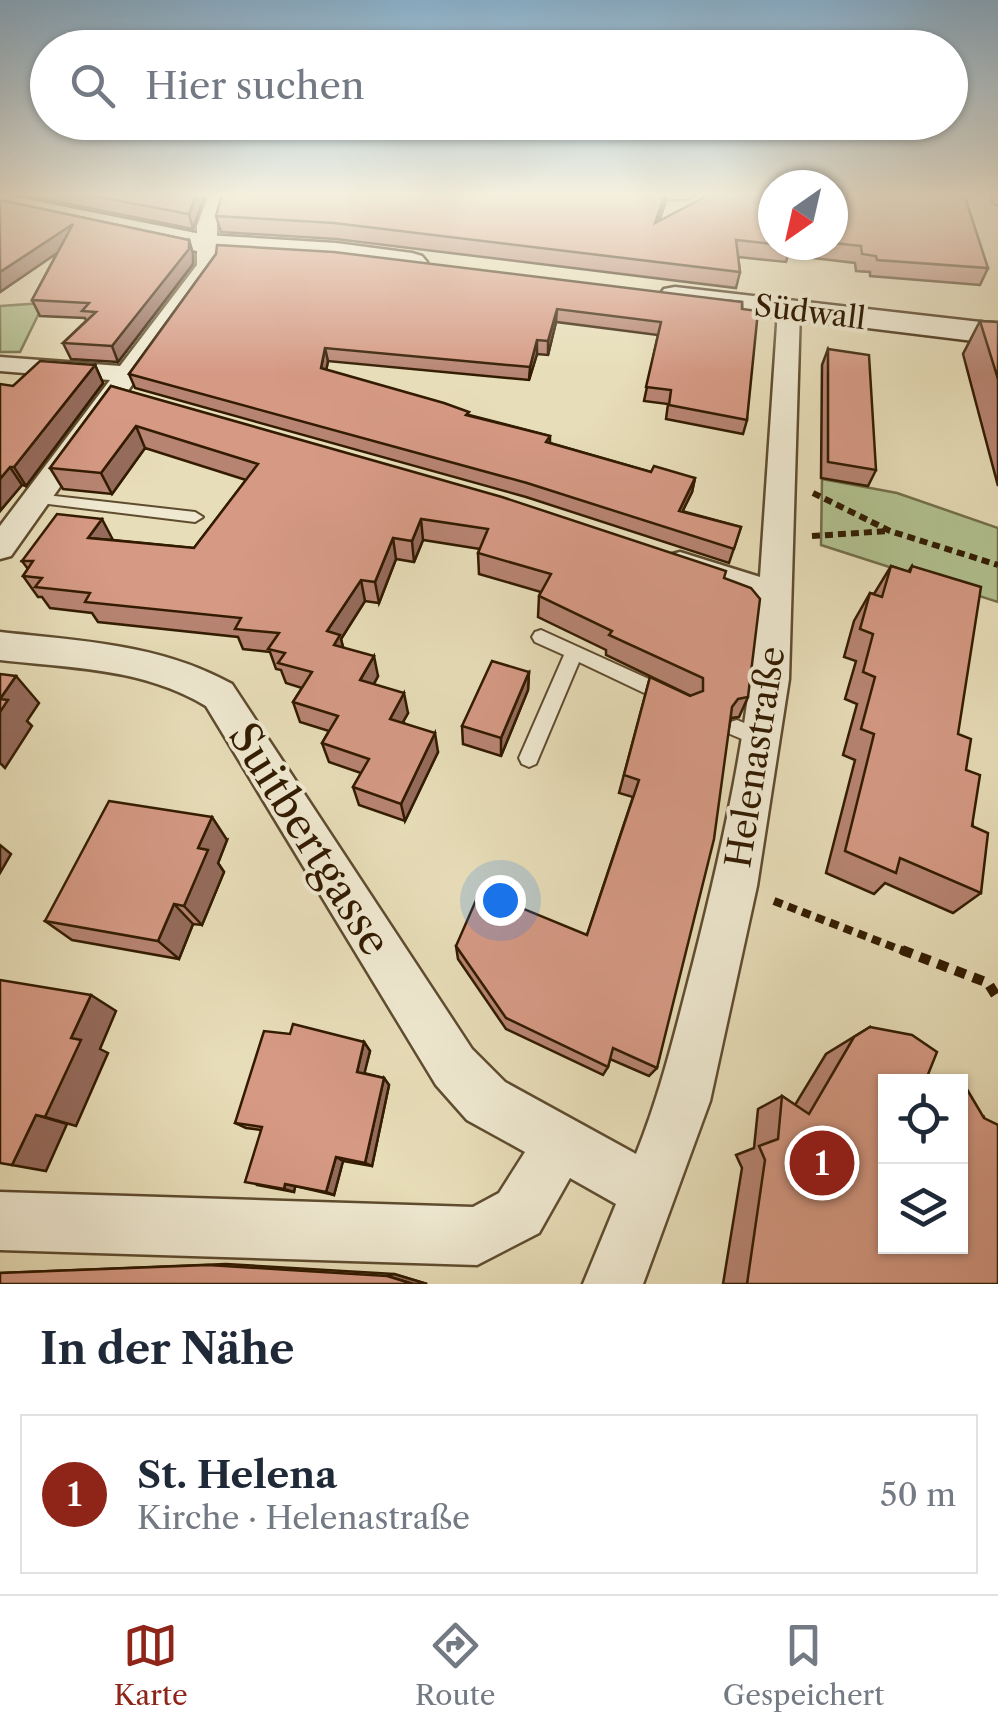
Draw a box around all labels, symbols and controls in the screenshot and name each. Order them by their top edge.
search box [30,30,968,140]
icon: search [65,58,120,113]
text: Hier suchen [145,62,365,109]
north arrow [758,170,848,260]
street label: Südwall [752,287,868,337]
street label: Helenastraße [716,643,794,871]
street label: Suitbertgasse [218,713,402,965]
your location [475,875,526,926]
map controls [878,1074,968,1254]
button: locate [878,1074,968,1164]
pin: 1 [790,1126,854,1200]
button: layers [878,1164,968,1254]
text: In der Nähe [40,1323,294,1375]
text: St. Helena [137,1451,337,1498]
text: 1 [67,1475,82,1514]
text: 50 m [880,1475,956,1514]
text: Kirche · Helenastraße [137,1498,470,1537]
tab: Karte [114,1618,188,1712]
tab: Route [415,1618,495,1712]
tab: Gespeichert [723,1618,884,1712]

